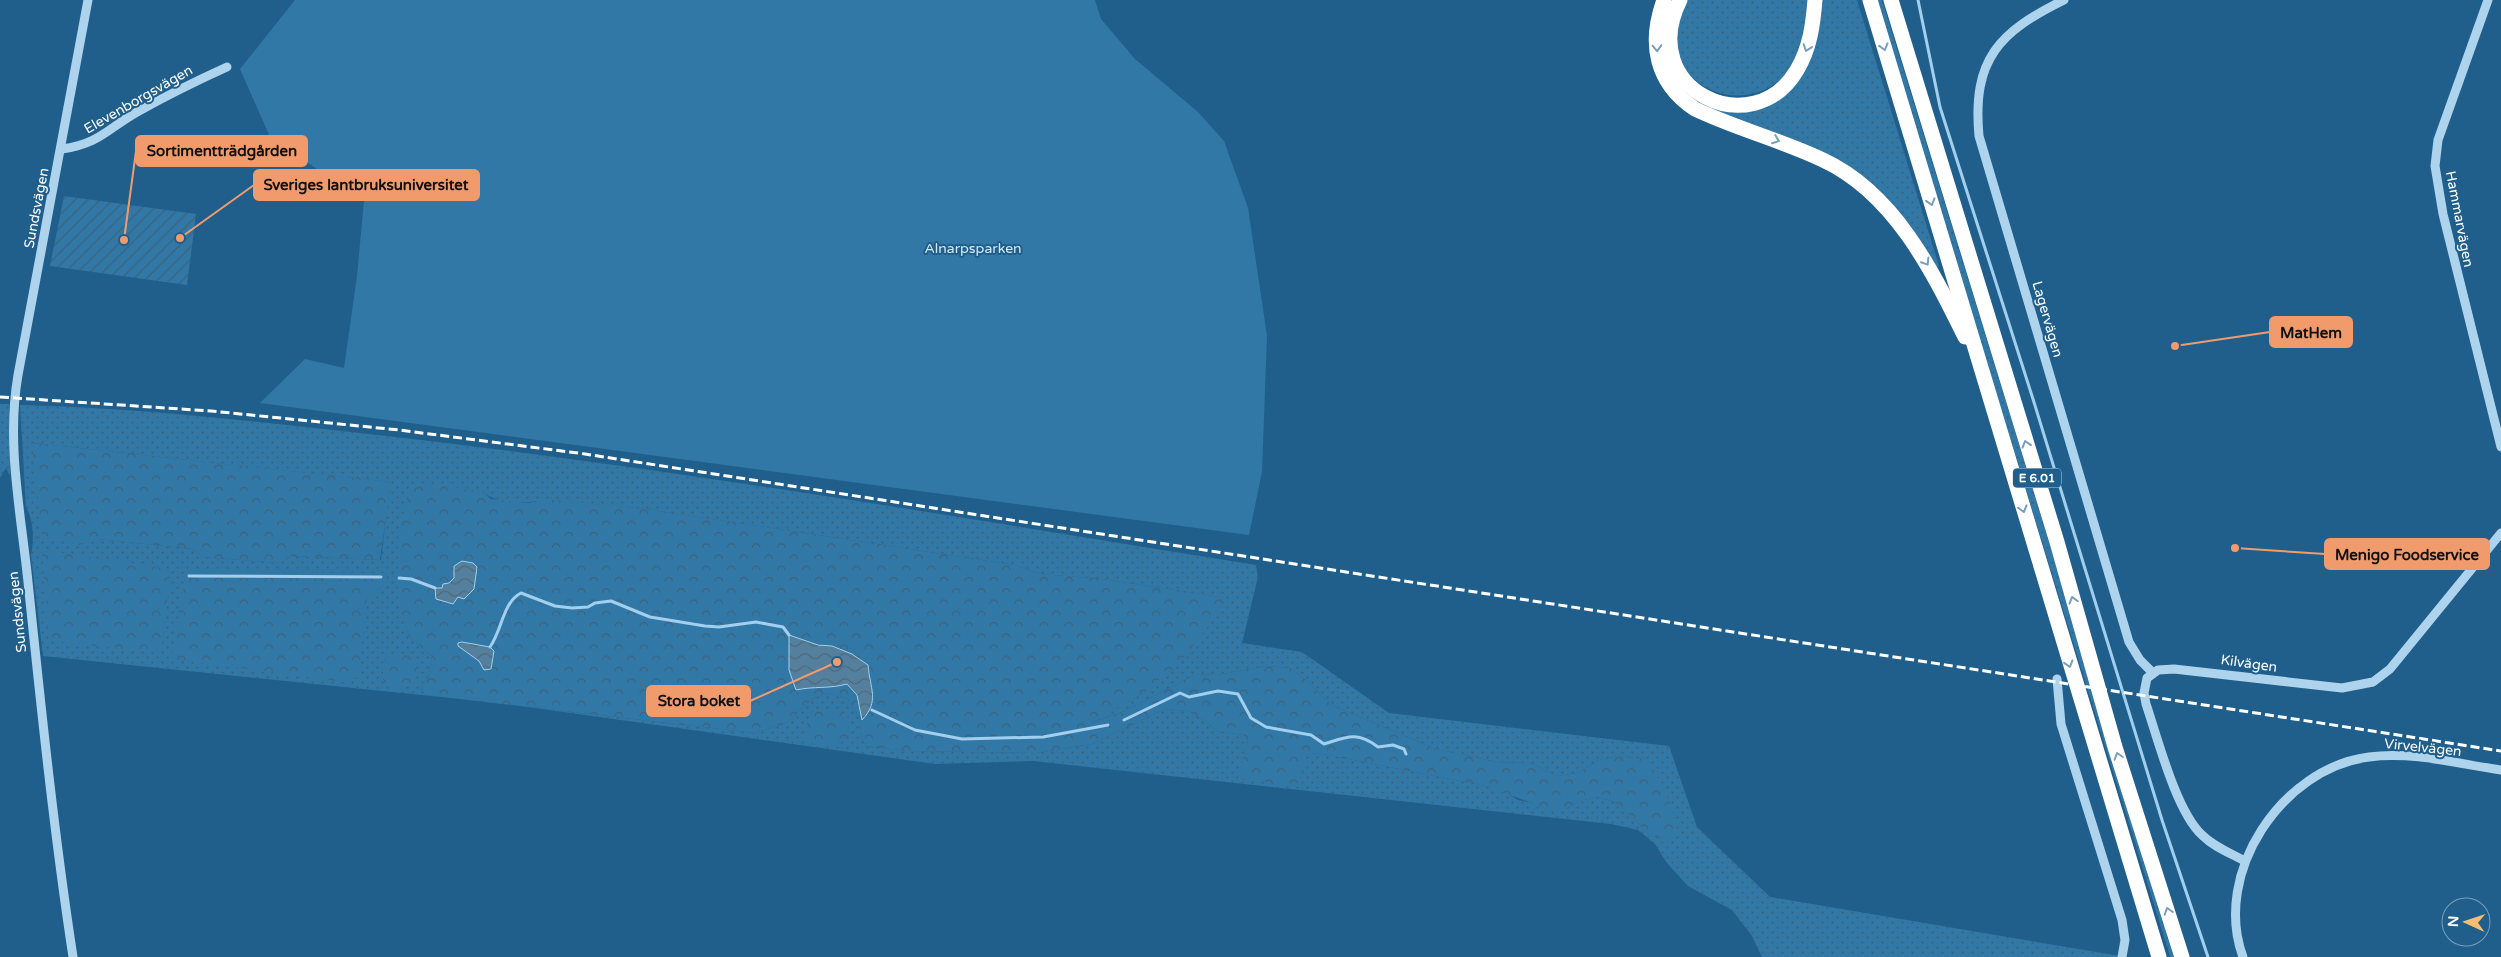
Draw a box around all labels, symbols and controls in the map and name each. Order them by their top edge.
one-way arrow [1878,42,1888,50]
one-way arrow [1803,43,1813,52]
one-way arrow [1651,44,1662,52]
street label: Elevenborgsvägen [81,61,196,137]
one-way arrow [1771,134,1780,144]
callout: Sortimentträdgården [136,136,307,166]
text: Sortimentträdgården [147,142,297,161]
street label: Sundsvägen [20,166,53,250]
street label: Hammarvägen [2442,169,2477,269]
callout: Sveriges lantbruksuniversitet [254,170,479,200]
text: Sveriges lantbruksuniversitet [264,176,469,195]
one-way arrow [1926,197,1936,206]
park label: Alnarpsparken [924,240,1022,257]
one-way arrow [1919,256,1929,265]
street label: Lagervägen [2029,279,2067,359]
callout: MatHem [2270,317,2352,347]
text: MatHem [2280,324,2342,342]
one-way arrow [2022,440,2032,449]
road number: E 6.01 [2013,468,2061,488]
one-way arrow [2017,504,2027,512]
callout: Menigo Foodservice [2325,539,2489,569]
text: Menigo Foodservice [2335,546,2479,565]
street label: Sundsvägen [5,571,30,653]
one-way arrow [2068,595,2079,604]
street label: Kilvägen [2220,651,2278,676]
one-way arrow [2064,660,2074,668]
callout: Stora boket [647,686,750,716]
text: Stora boket [658,692,741,710]
street label: Virvelvägen [2383,735,2462,760]
one-way arrow [2113,752,2123,761]
north arrow [2441,897,2491,947]
one-way arrow [2163,907,2173,915]
text: N [2445,915,2462,927]

